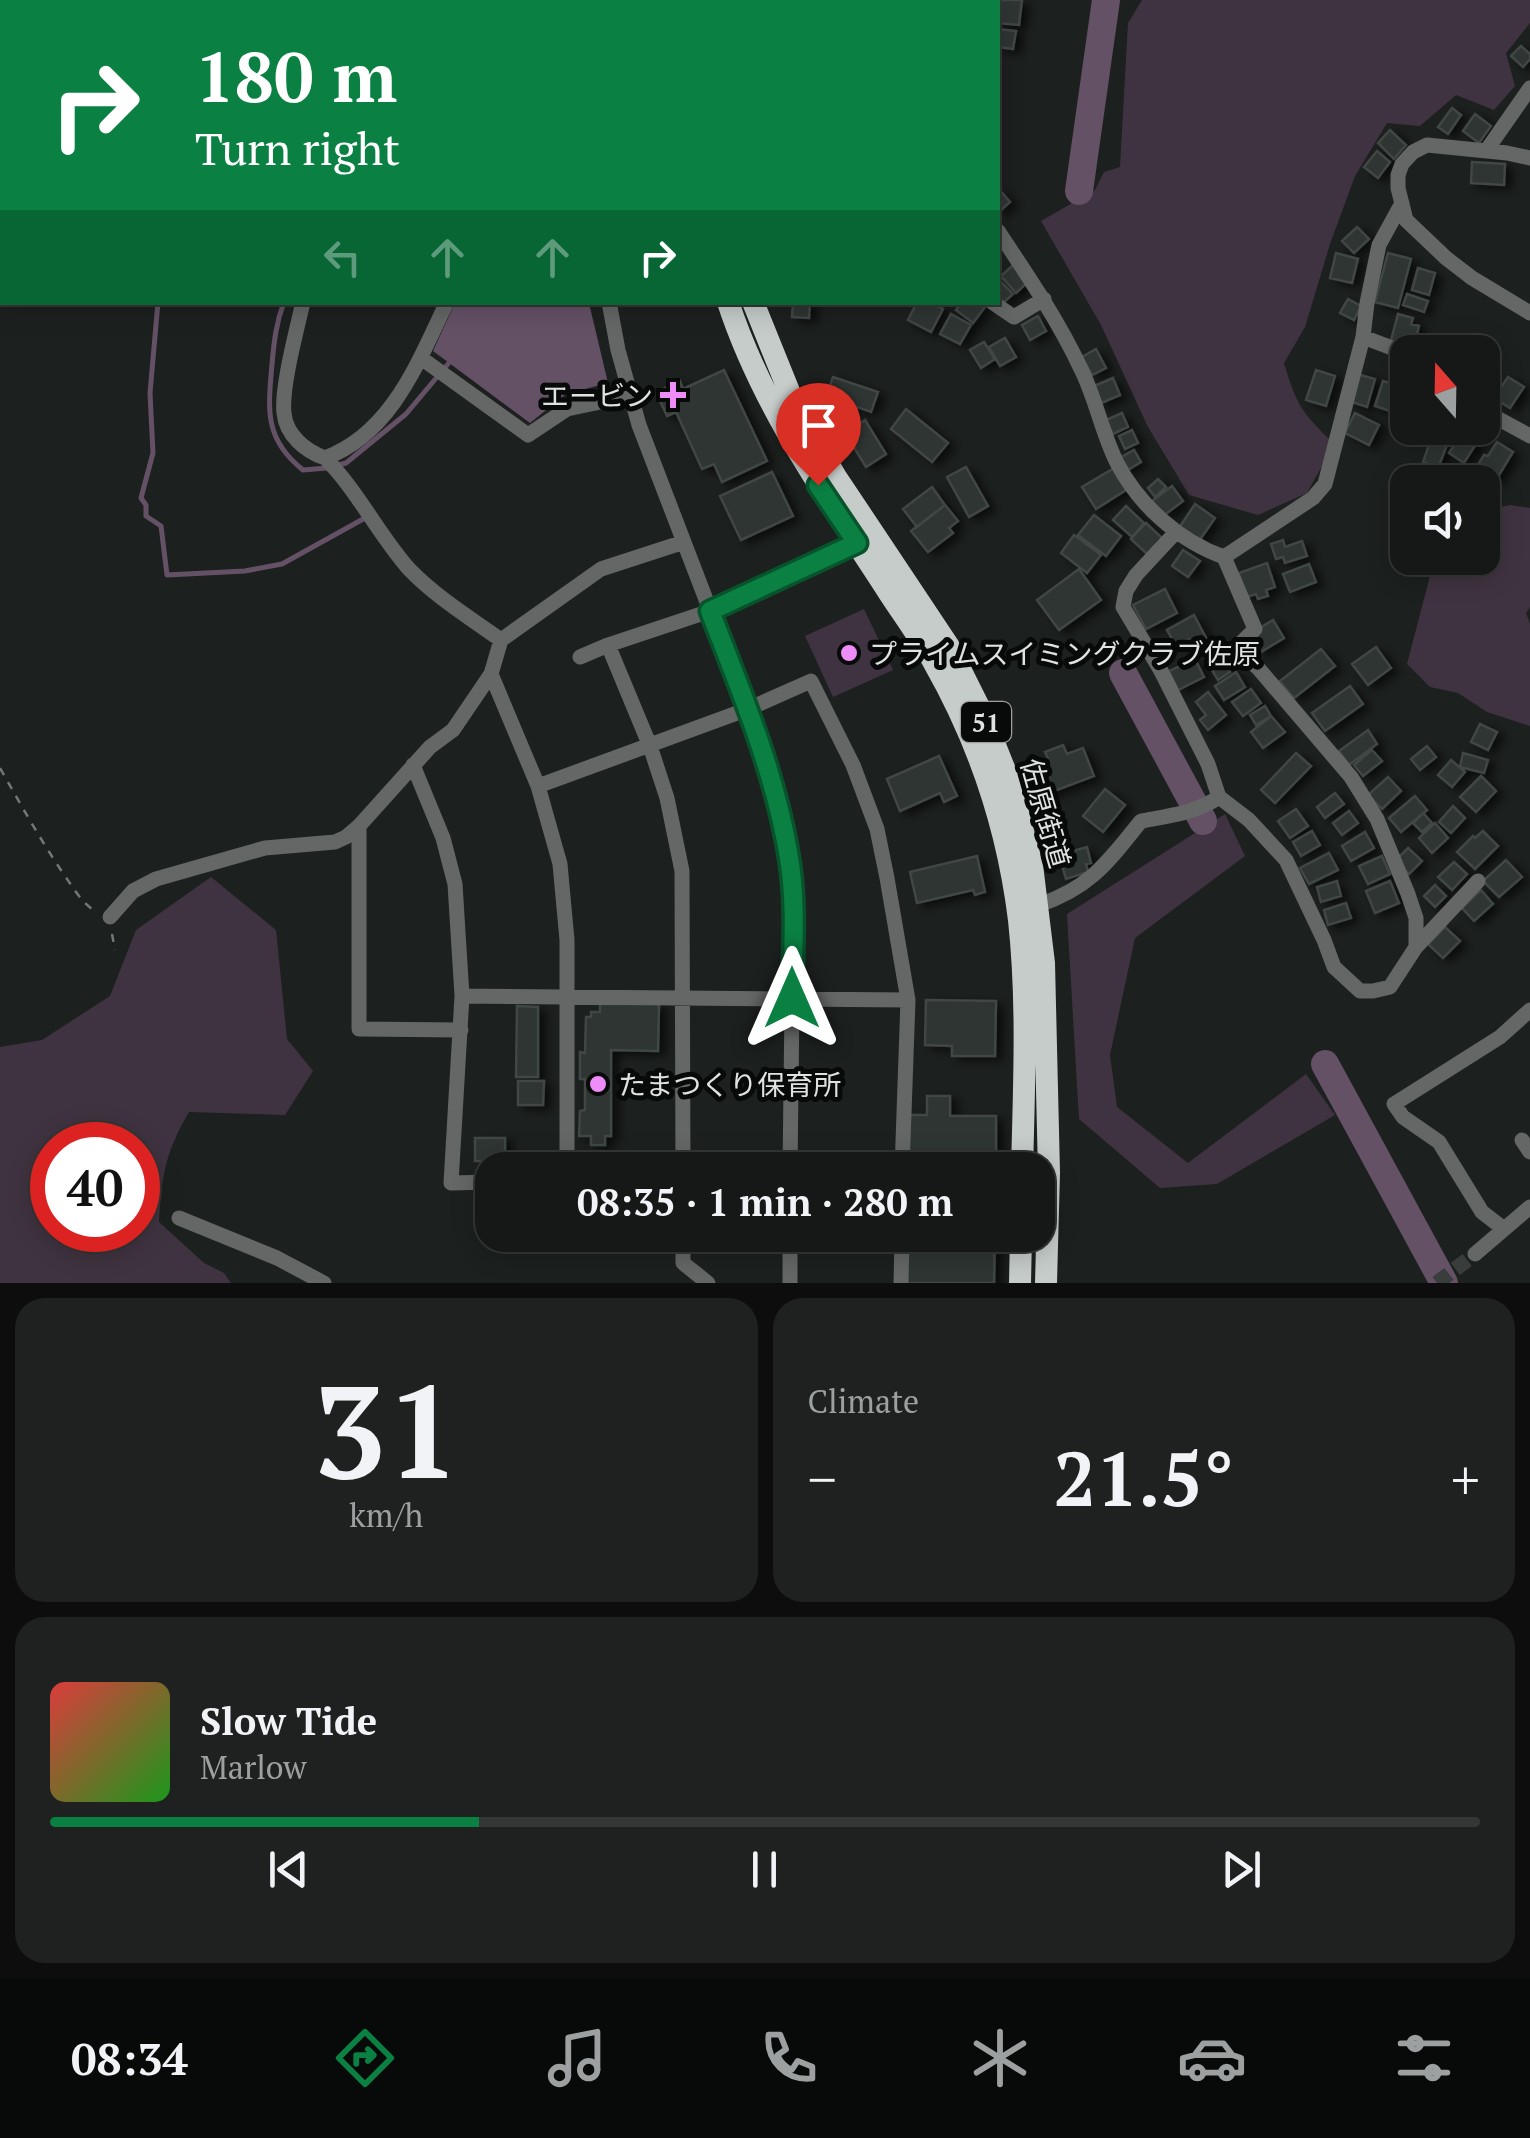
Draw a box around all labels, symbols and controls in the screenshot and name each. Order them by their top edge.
text: 180 m [195,29,397,122]
icon: right [30,40,160,170]
text: Turn right [195,118,400,178]
icon: left [315,230,370,285]
icon: ahead [420,230,475,285]
icon: ahead [525,230,580,285]
icon: right [630,230,685,285]
north arrow [1390,335,1500,445]
map controls [1390,335,1500,575]
place label: エービン [541,377,653,414]
pin [776,383,861,486]
marker: エービン [662,384,684,406]
icon: arrive [791,398,846,453]
button: sound [1390,465,1500,575]
place label: プライムスイミングクラブ佐原 [869,635,1260,672]
marker: プライムスイミングクラブ佐原 [838,642,860,664]
road number: 51 [961,702,1011,742]
street label: 佐原街道 [1013,754,1079,872]
position arrow [740,946,844,1050]
place label: たまつくり保育所 [618,1066,841,1103]
marker: たまつくり保育所 [587,1073,609,1095]
speed limit sign: 40 [30,1122,160,1252]
text: 08:35 · 1 min · 280 m [577,1177,953,1227]
text: 31 [313,1343,460,1515]
text: Climate [808,1380,919,1422]
text: 21.5° [1054,1428,1234,1527]
text: − [808,1442,837,1515]
text: + [1451,1442,1480,1515]
text: km/h [349,1494,423,1536]
text: Slow Tide [200,1696,377,1746]
text: Marlow [200,1746,306,1788]
icon: previous [261,1842,316,1897]
icon: pause [737,1842,792,1897]
icon: next [1214,1842,1269,1897]
icon: directions [330,2023,400,2093]
icon: music [542,2023,612,2093]
icon: phone [754,2023,824,2093]
icon: climate [965,2023,1035,2093]
icon: car [1177,2023,1247,2093]
icon: filters [1389,2023,1459,2093]
text: 08:34 [71,2028,188,2088]

